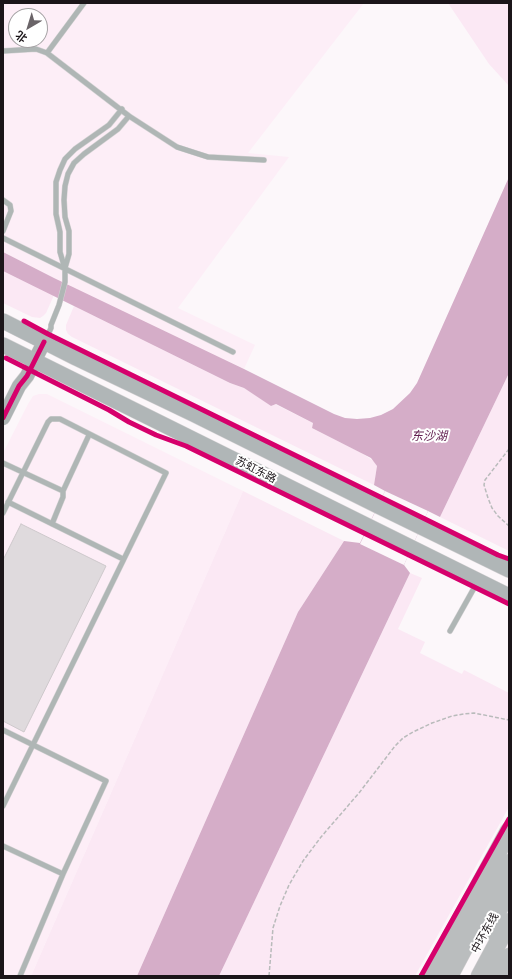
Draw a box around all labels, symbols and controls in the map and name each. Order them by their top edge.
north arrow [8,8,48,48]
text: 北 [13,29,29,45]
water label: 东沙湖 [411,429,447,443]
street label: 苏虹东路 [233,454,279,486]
street label: 中环东线 [469,911,501,955]

